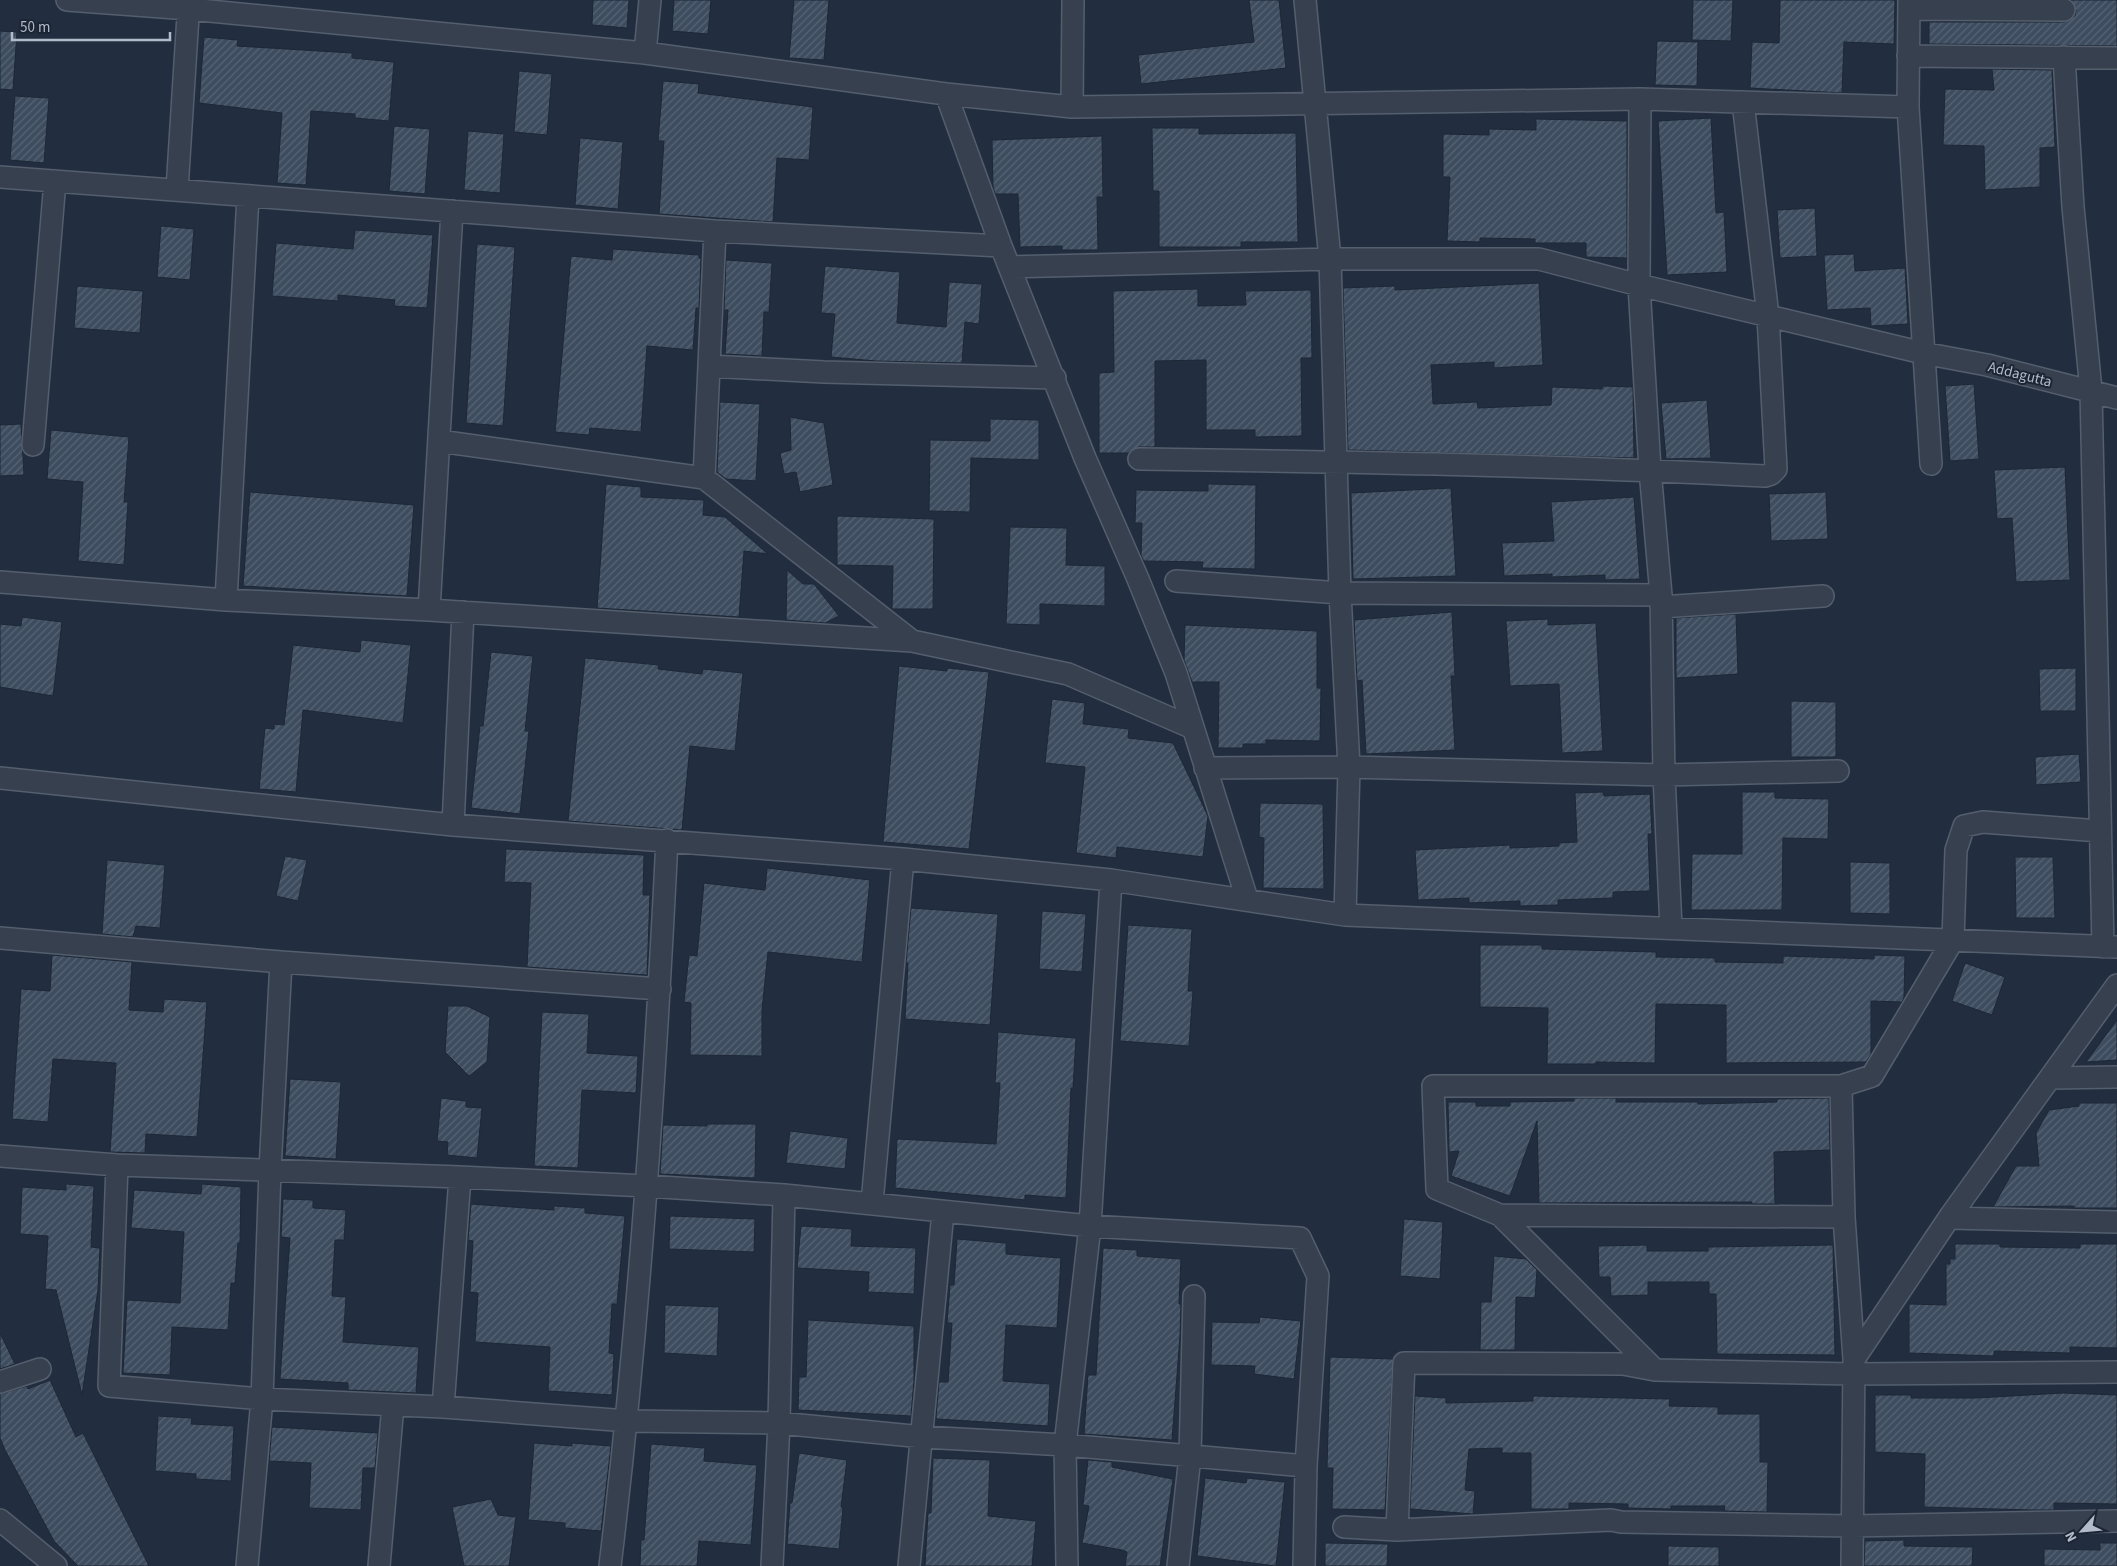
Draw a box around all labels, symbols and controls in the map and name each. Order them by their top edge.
scale bar [12,10,170,42]
text: 50 m [20,17,50,38]
street label: Addagutta [1986,356,2054,393]
north arrow [2057,1506,2107,1556]
text: N [2060,1528,2082,1545]

